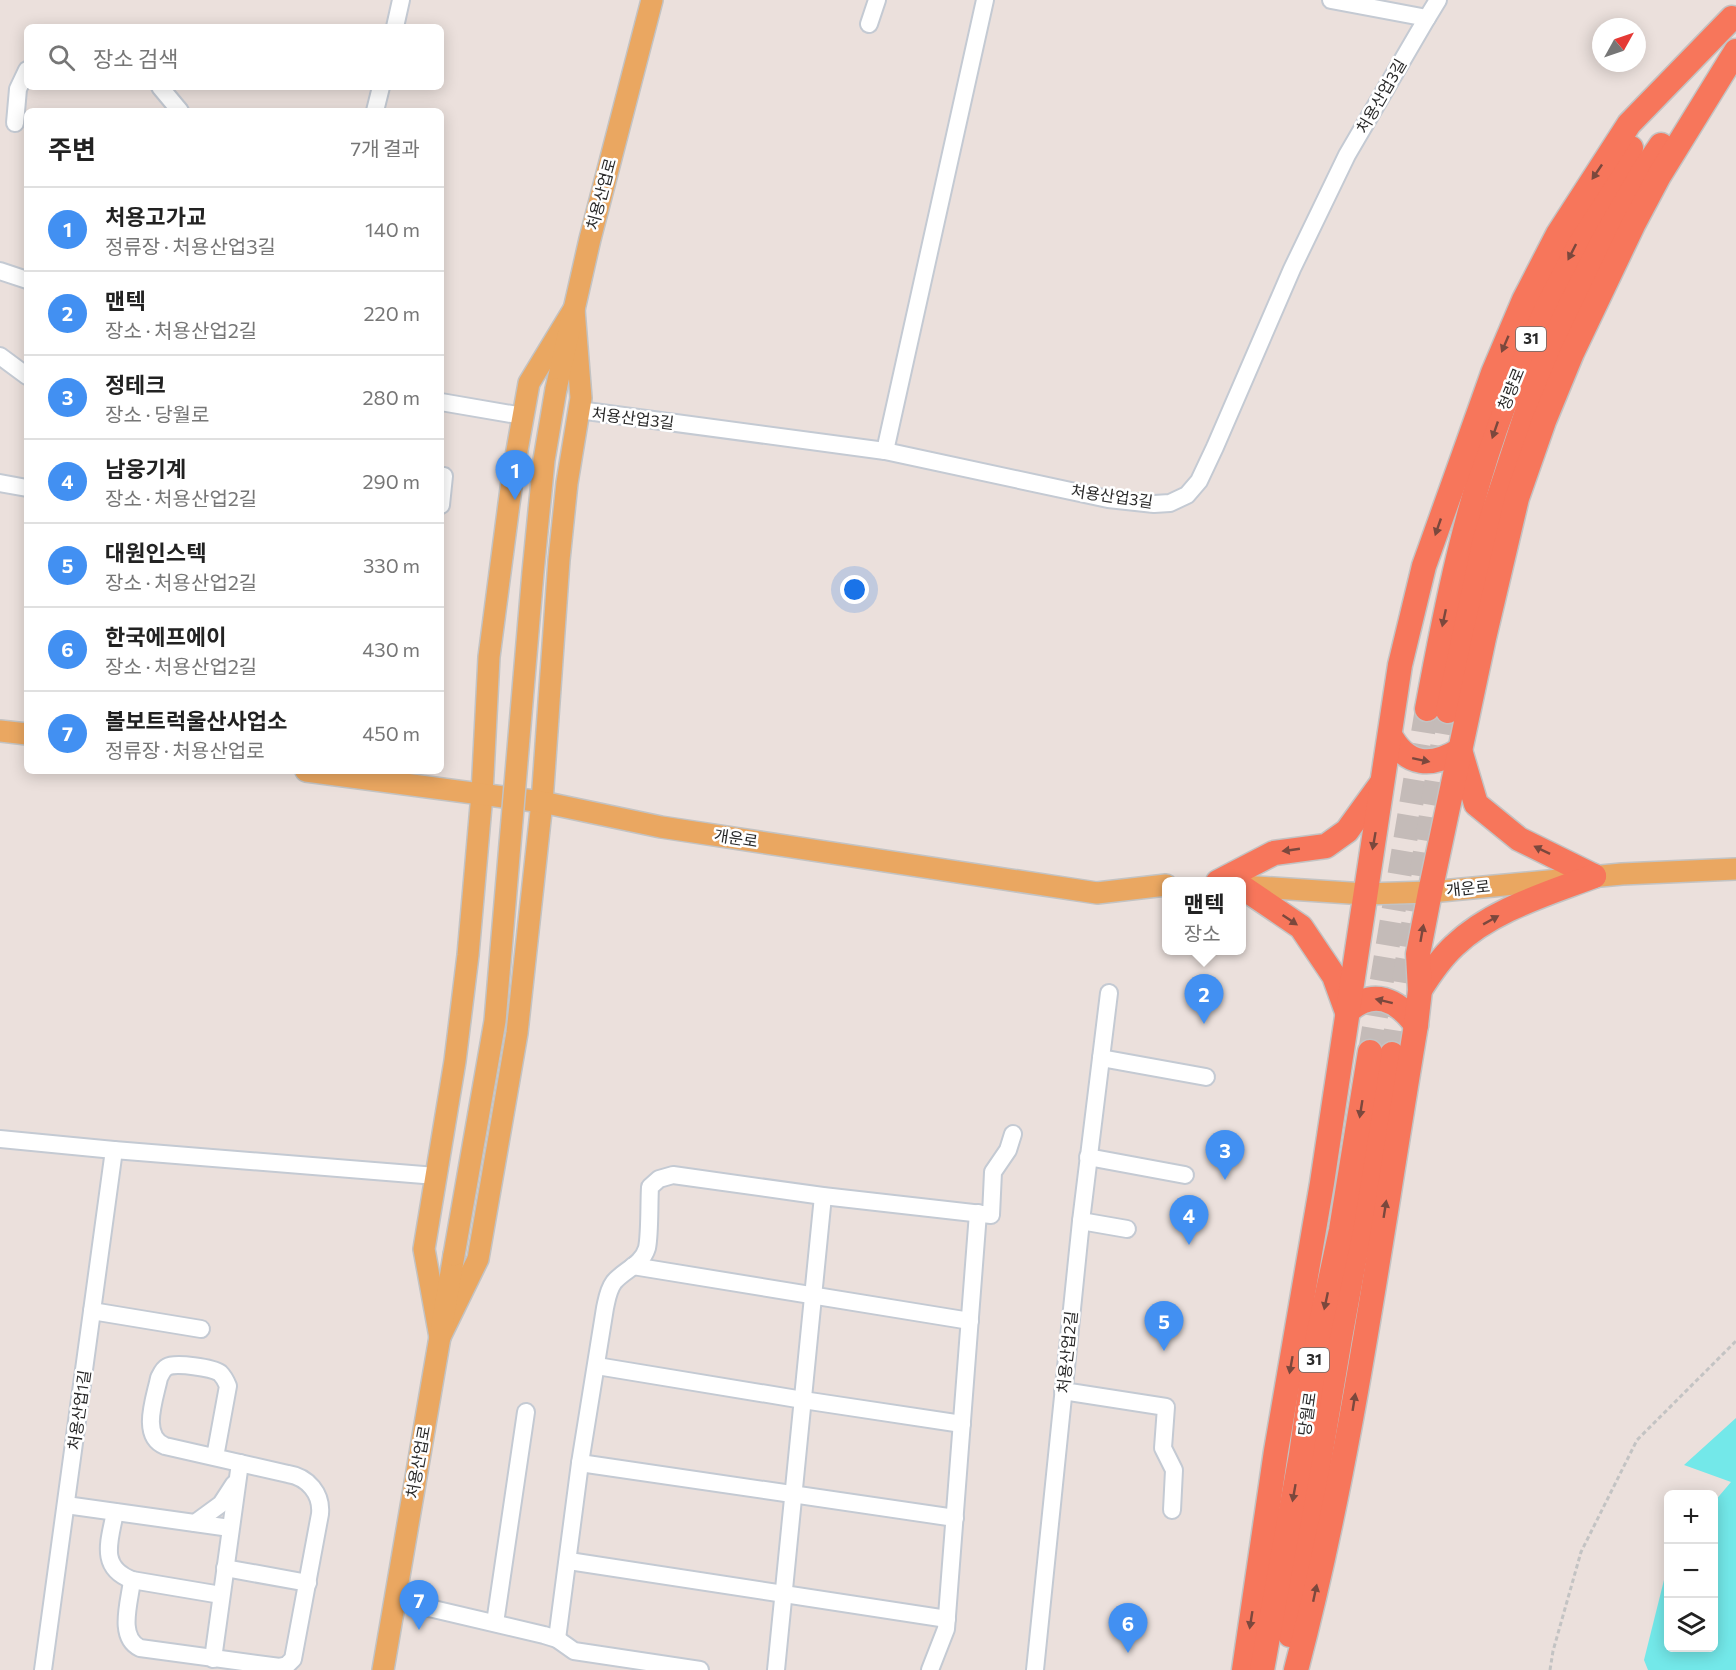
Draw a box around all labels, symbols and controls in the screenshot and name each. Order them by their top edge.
north arrow [1592,18,1646,72]
search box [24,24,444,90]
icon: search [45,41,78,74]
text: 장소 검색 [93,45,178,72]
street label: 처용산업3길 [1352,55,1409,136]
text: 주변 [48,133,96,164]
text: 7개 결과 [350,136,420,160]
street label: 처용산업로 [582,156,619,232]
one-way arrow [1592,164,1603,180]
text: 처용고가교 [105,203,206,230]
text: 1 [63,217,72,241]
text: 140 m [365,217,420,241]
text: 정류장 · 처용산업3길 [105,234,276,258]
one-way arrow [1568,243,1577,260]
text: 맨텍 [105,287,145,314]
text: 2 [62,301,73,325]
text: 220 m [364,301,420,325]
text: 장소 · 처용산업2길 [105,318,257,342]
road number: 31 [1516,327,1546,351]
one-way arrow [1500,335,1510,353]
street label: 청량로 [1493,365,1528,413]
text: 정테크 [105,371,166,398]
text: 3 [62,385,73,409]
text: 280 m [362,385,420,409]
text: 장소 · 당월로 [105,402,209,426]
street label: 처용산업3길 [591,403,675,432]
one-way arrow [1490,421,1500,439]
pin: 1 [496,450,534,500]
text: 남웅기계 [105,455,186,482]
text: 4 [61,469,74,493]
text: 290 m [362,469,420,493]
street label: 처용산업3길 [1070,480,1154,511]
text: 장소 · 처용산업2길 [105,486,257,510]
one-way arrow [1432,518,1442,536]
text: 대원인스텍 [105,539,206,566]
text: 5 [62,553,73,577]
text: 330 m [363,553,420,577]
text: 장소 · 처용산업2길 [105,570,257,594]
your location [840,575,869,604]
one-way arrow [1439,609,1448,628]
text: 한국에프에이 [105,623,226,650]
text: 6 [61,637,74,661]
text: 430 m [362,637,420,661]
text: 장소 · 처용산업2길 [105,654,257,678]
text: 볼보트럭울산사업소 [105,707,287,734]
text: 7 [62,721,73,745]
text: 450 m [362,721,420,745]
text: 정류장 · 처용산업로 [105,738,265,762]
one-way arrow [1412,756,1431,765]
street label: 개운로 [713,825,760,850]
one-way arrow [1369,831,1378,850]
one-way arrow [1281,846,1300,855]
one-way arrow [1533,846,1550,855]
street label: 개운로 [1445,876,1491,899]
popup [1162,877,1246,955]
text: 맨텍 [1184,890,1224,917]
one-way arrow [1282,914,1298,925]
one-way arrow [1483,915,1500,925]
text: 장소 [1184,921,1221,945]
one-way arrow [1418,924,1427,943]
pin: 2 [1184,974,1224,1024]
one-way arrow [1375,996,1393,1005]
one-way arrow [1356,1100,1365,1119]
pin: 3 [1206,1130,1244,1180]
pin: 4 [1170,1196,1208,1245]
one-way arrow [1381,1200,1390,1219]
one-way arrow [1320,1292,1330,1310]
pin: 5 [1144,1302,1184,1351]
street label: 처용산업2길 [1053,1310,1080,1394]
road number: 31 [1299,1348,1329,1372]
one-way arrow [1286,1356,1295,1375]
street label: 처용산업1길 [63,1369,94,1451]
street label: 당월로 [1294,1390,1319,1437]
one-way arrow [1350,1392,1359,1411]
street label: 처용산업로 [402,1424,433,1500]
one-way arrow [1289,1484,1298,1503]
map controls [1664,1490,1718,1652]
button: + [1664,1490,1718,1544]
button: − [1664,1544,1718,1598]
pin: 7 [400,1580,438,1630]
one-way arrow [1311,1583,1320,1602]
button: layers [1664,1598,1718,1652]
pin: 6 [1108,1604,1148,1653]
one-way arrow [1246,1611,1255,1630]

